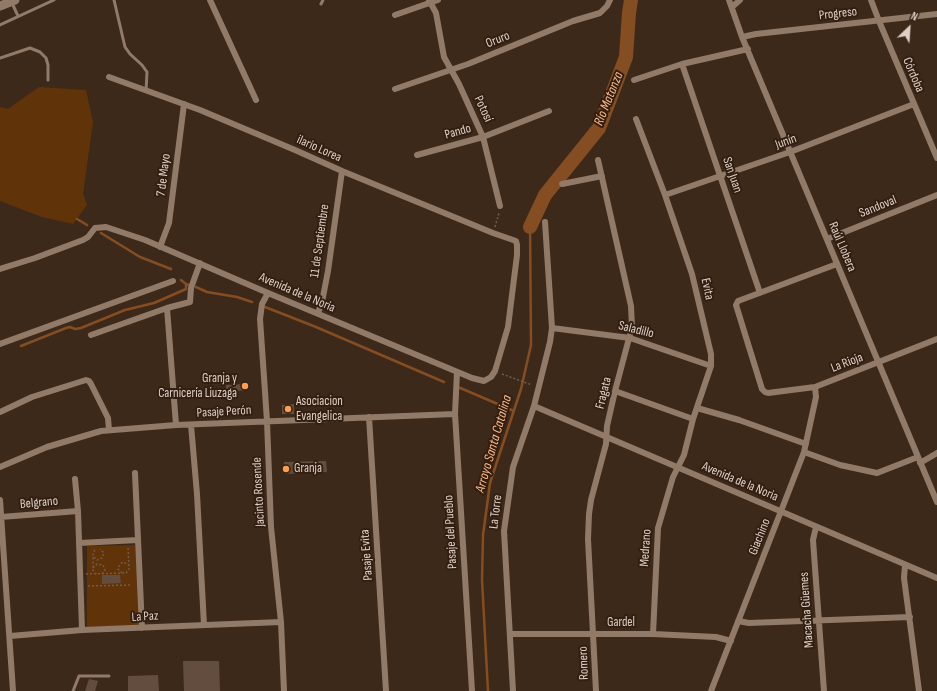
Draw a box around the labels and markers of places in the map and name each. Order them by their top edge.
place label: Granja y Carnicería Liuzaga [158,371,237,402]
marker: Granja y Carnicería Liuzaga [240,381,250,391]
place label: Asociacion Evangelica [296,394,343,425]
marker: Asociacion Evangelica [283,404,293,414]
place label: Granja [294,461,322,477]
marker: Granja [281,464,291,474]

